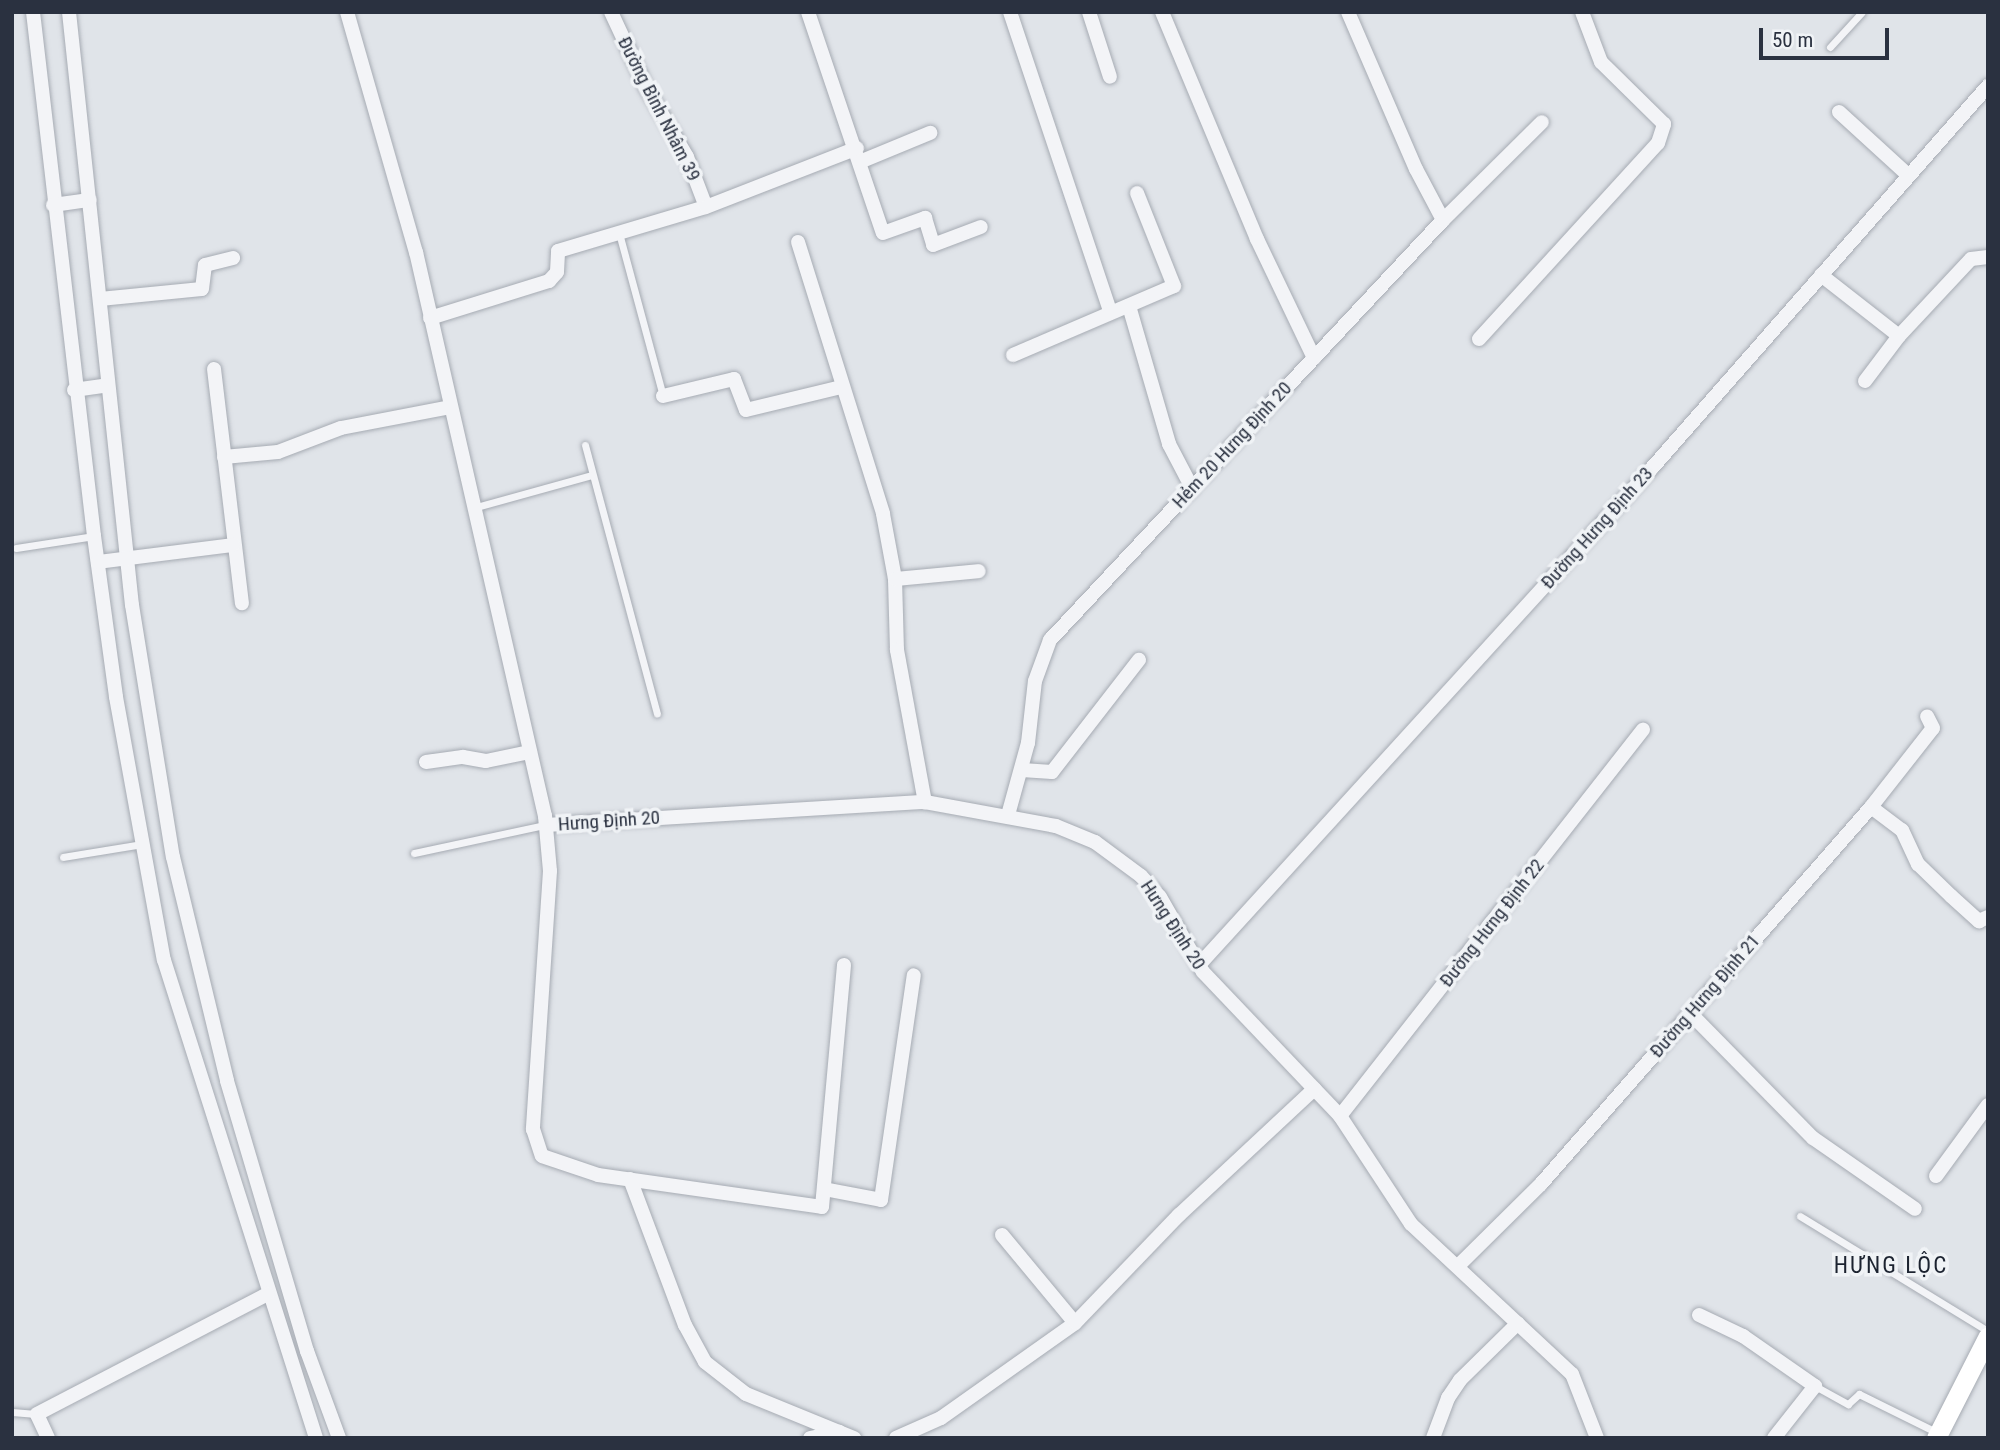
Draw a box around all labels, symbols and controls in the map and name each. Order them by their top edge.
scale bar [1762,14,1892,58]
text: 50 m [1772,28,1813,52]
street label: Đường Bình Nhâm 39 [613,33,705,185]
street label: Hẻm 20 Hưng Định 20 [1168,377,1296,513]
street label: Đường Hưng Định 23 [1536,462,1658,594]
street label: Hưng Định 20 [557,806,661,836]
street label: Đường Hưng Định 22 [1435,854,1549,992]
street label: Hưng Định 20 [1136,876,1210,974]
street label: Đường Hưng Định 21 [1645,930,1765,1062]
district label: HƯNG LỘC [1835,1252,1947,1280]

